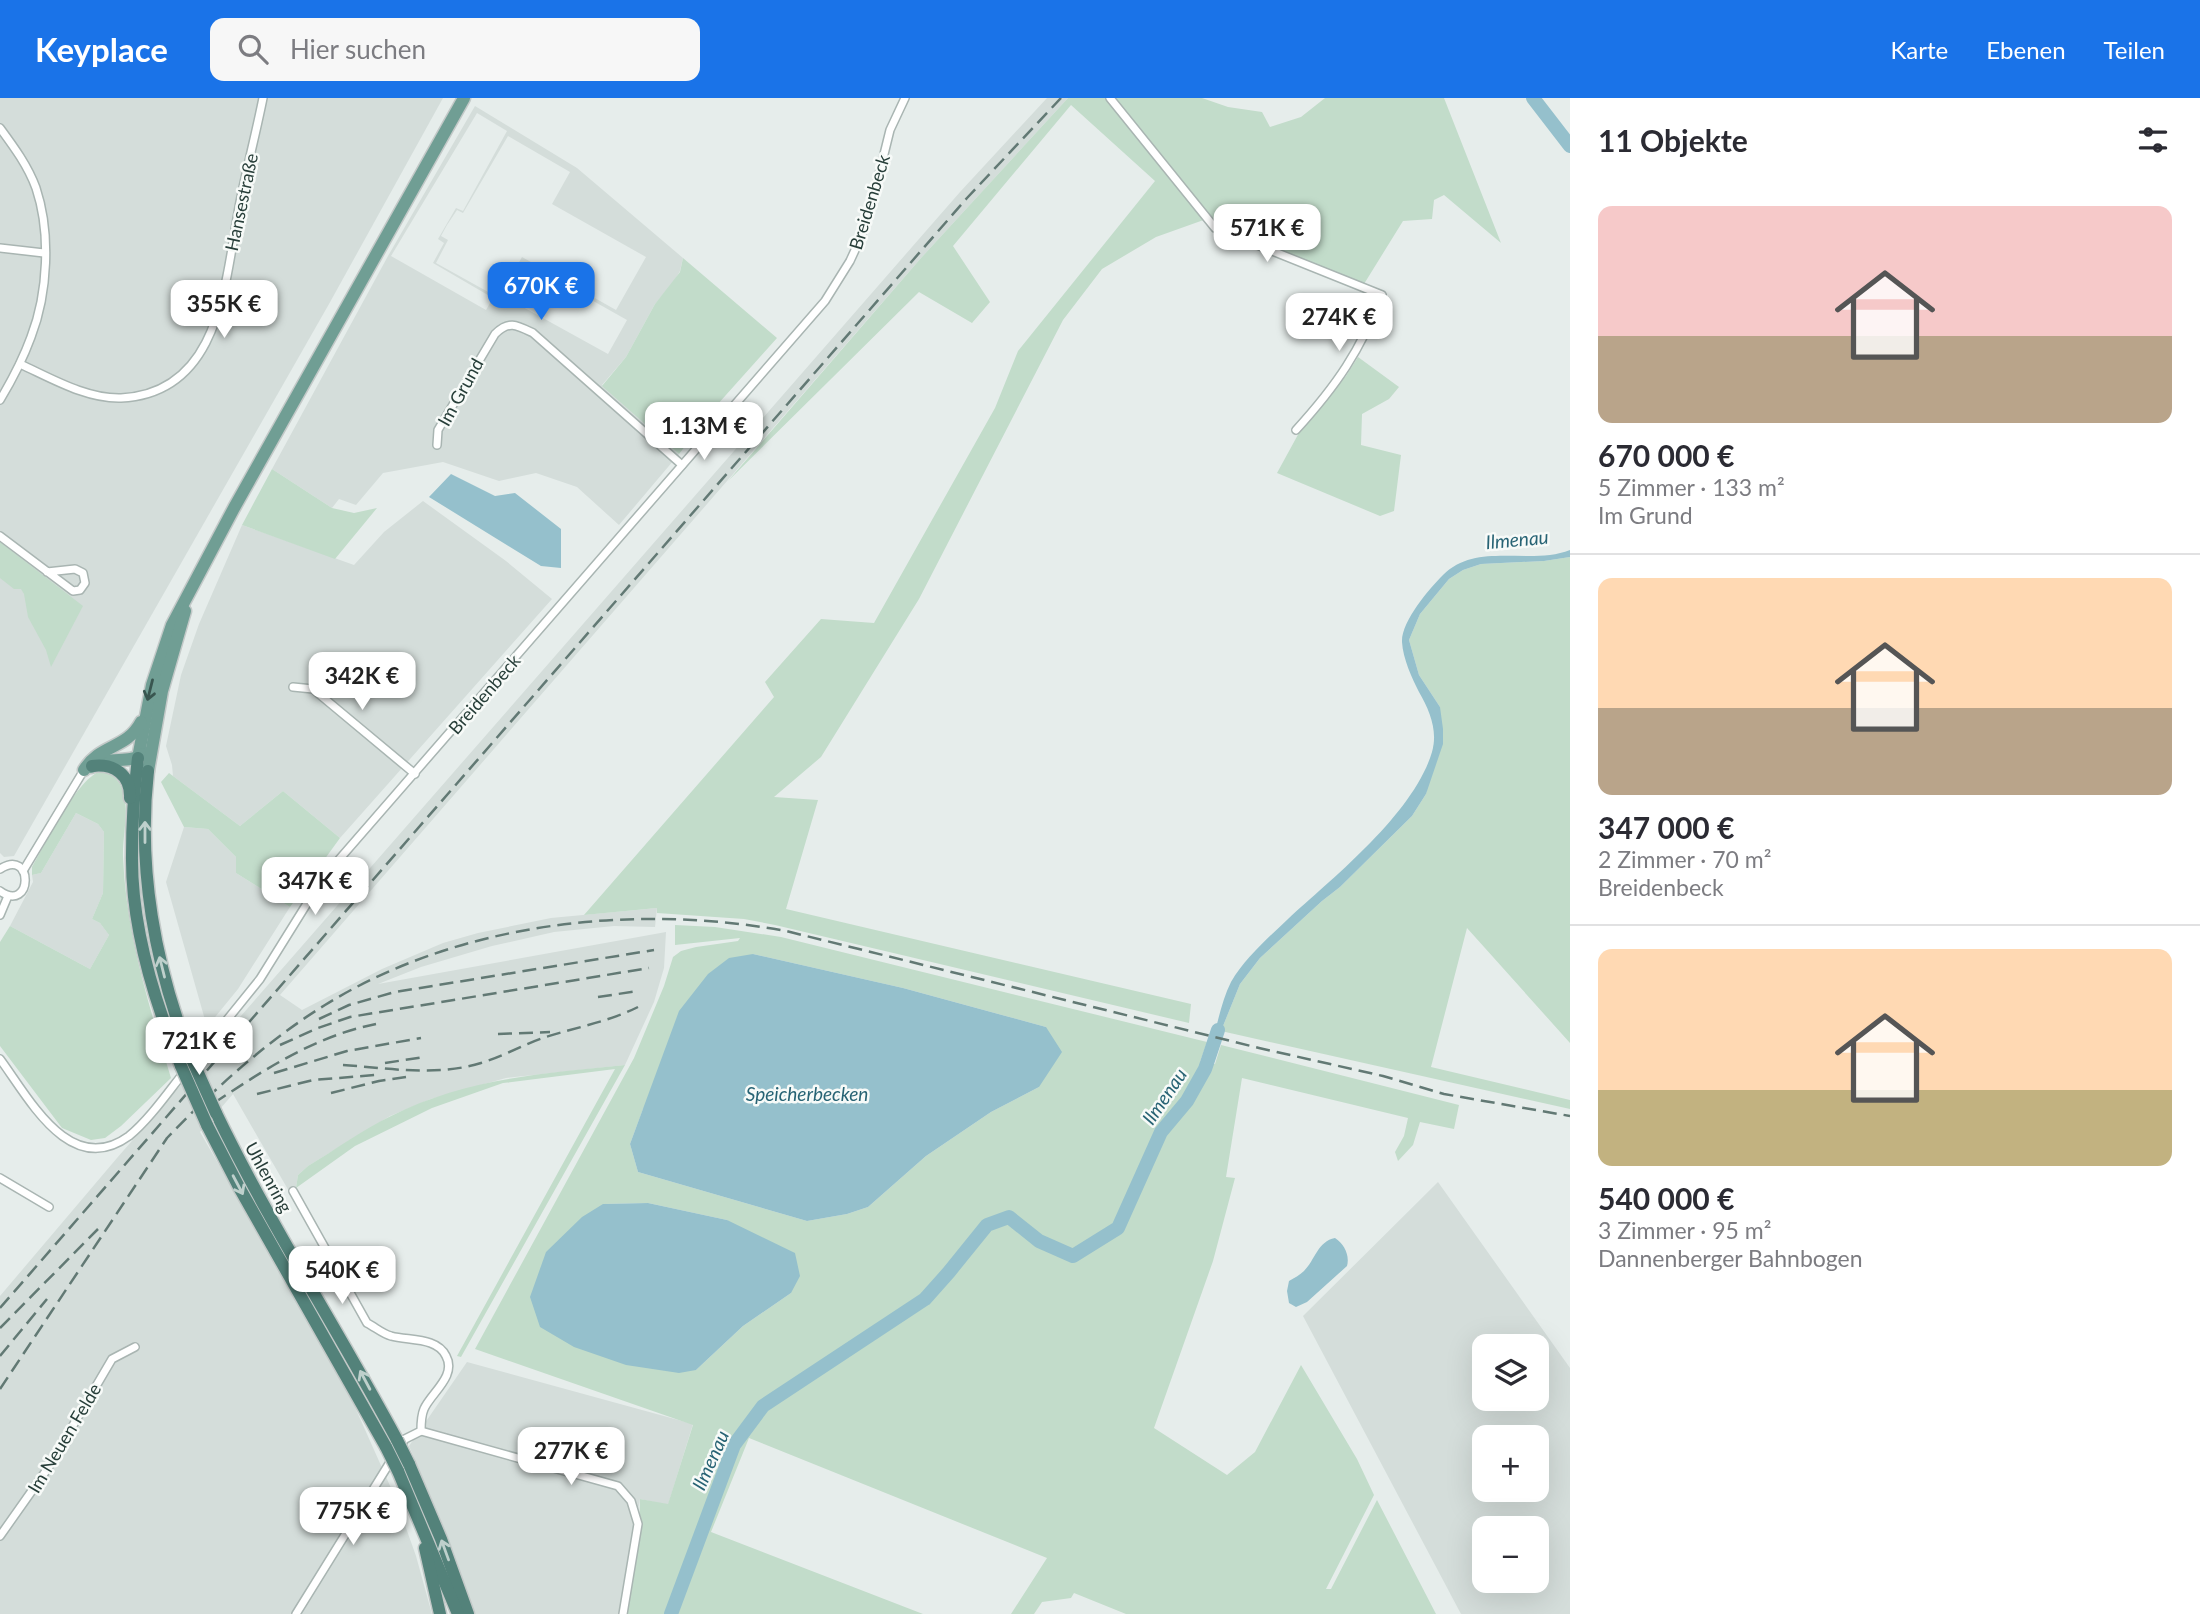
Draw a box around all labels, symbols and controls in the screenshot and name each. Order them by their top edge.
search box [210,18,700,81]
text: Keyplace [35,29,168,69]
icon: search [234,30,272,68]
text: Hier suchen [290,33,426,65]
text: Karte [1891,35,1948,64]
text: Ebenen [1986,35,2066,64]
text: Teilen [2104,35,2165,64]
icon: filters [2134,121,2172,159]
text: 11 Objekte [1598,122,1748,158]
street label: Hansestraße [220,151,262,253]
street label: Breidenbeck [844,151,894,252]
pin: 571K € [1210,204,1324,264]
text: 571K € [1230,213,1304,241]
icon: home [1822,252,1948,378]
pin: 670K € [484,262,598,322]
text: 670K € [504,271,578,299]
pin: 355K € [167,280,281,340]
text: 355K € [187,289,261,317]
pin: 274K € [1282,294,1396,353]
text: 274K € [1302,302,1376,330]
street label: Im Grund [432,354,488,430]
pin: 1.13M € [639,402,769,462]
text: 1.13M € [661,411,747,439]
text: 670 000 € [1598,437,1734,473]
text: 5 Zimmer · 133 m² [1598,473,1785,501]
text: Im Grund [1598,501,1693,529]
water label: Ilmenau [1485,525,1549,553]
icon: home [1822,624,1948,750]
street label: Breidenbeck [443,649,525,738]
pin: 342K € [305,652,419,712]
text: 342K € [325,661,399,689]
one-way arrow [143,678,156,701]
text: 347 000 € [1598,809,1734,845]
one-way arrow [138,820,152,843]
text: 2 Zimmer · 70 m² [1598,845,1771,873]
pin: 347K € [258,858,372,917]
text: 347K € [278,866,352,894]
text: Breidenbeck [1598,873,1724,901]
one-way arrow [155,956,168,979]
icon: home [1822,995,1948,1121]
pin: 721K € [142,1018,256,1077]
text: 721K € [162,1026,236,1054]
water label: Ilmenau [1137,1063,1191,1129]
water label: Speicherbecken [746,1082,868,1105]
street label: Uhlenring [241,1138,297,1216]
one-way arrow [232,1174,246,1195]
text: 540 000 € [1598,1180,1734,1216]
text: 3 Zimmer · 95 m² [1598,1216,1771,1244]
text: Dannenberger Bahnbogen [1598,1244,1863,1272]
pin: 540K € [285,1246,399,1306]
text: 540K € [305,1255,379,1283]
map controls [1472,1334,1549,1593]
button: layers [1472,1334,1549,1411]
one-way arrow [358,1370,372,1390]
street label: Im Neuen Felde [23,1379,105,1497]
button: + [1472,1425,1549,1502]
water label: Ilmenau [687,1426,733,1494]
pin: 277K € [514,1428,628,1487]
text: 277K € [534,1436,608,1464]
pin: 775K € [296,1488,410,1547]
text: 775K € [316,1496,390,1524]
button: − [1472,1516,1549,1593]
one-way arrow [438,1539,451,1561]

